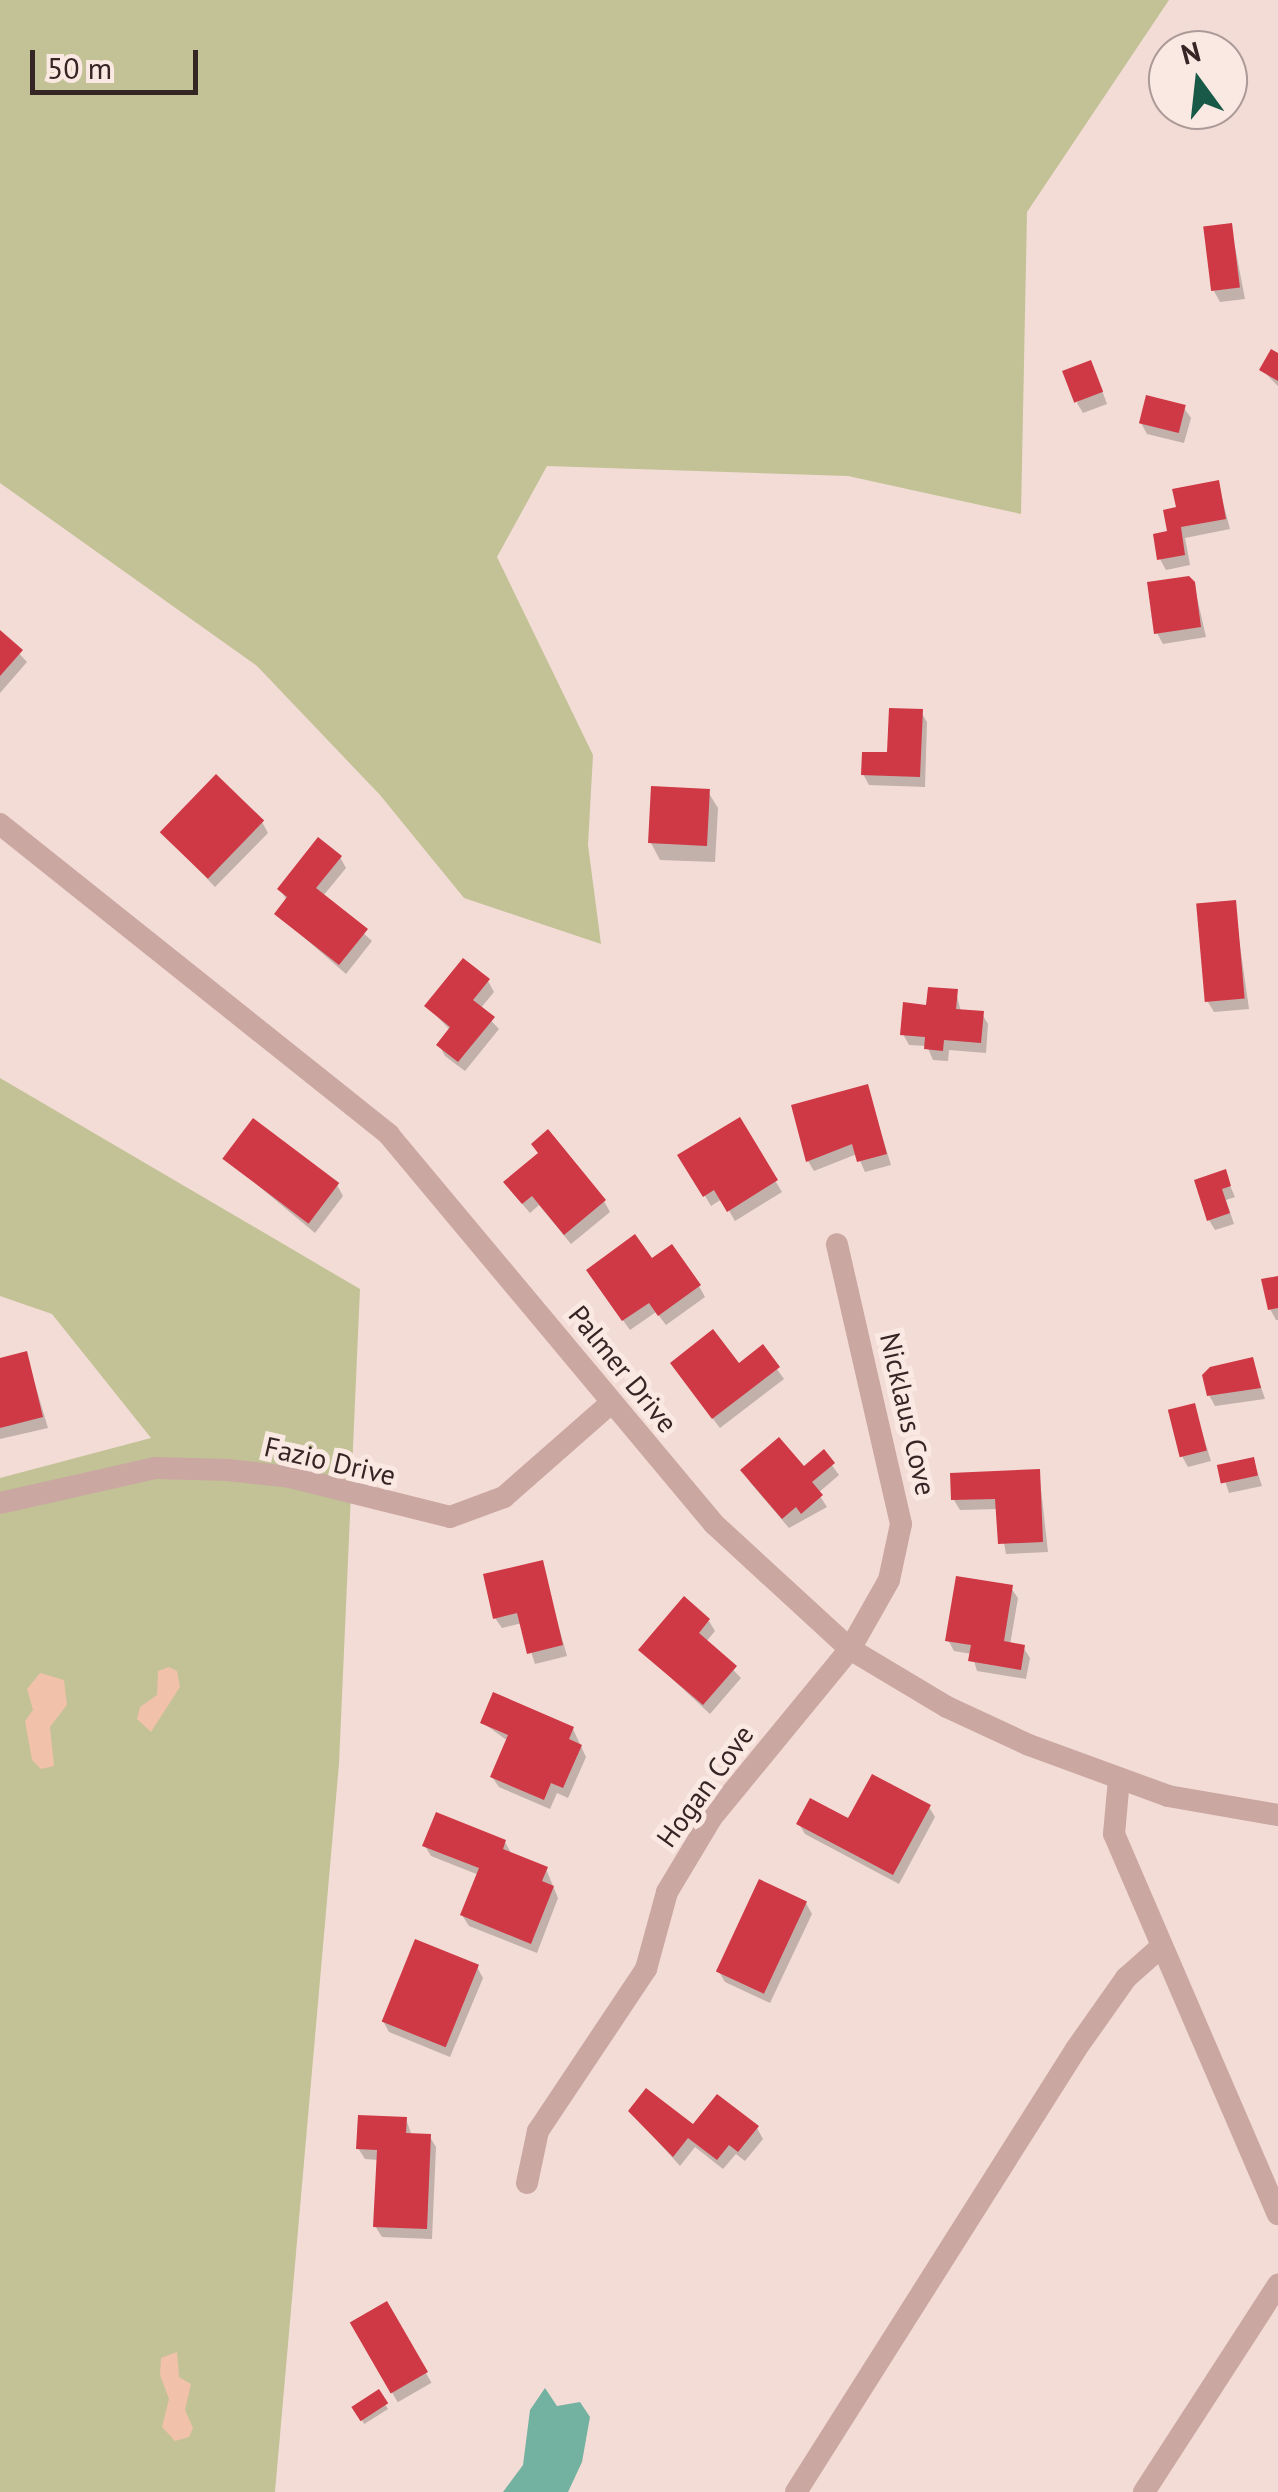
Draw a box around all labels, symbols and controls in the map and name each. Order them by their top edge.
scale bar [35,30,202,92]
north arrow [1148,30,1248,130]
text: N [1177,32,1204,73]
text: 50 m [47,48,112,87]
street label: Palmer Drive [562,1299,684,1439]
street label: Nicklaus Cove [873,1329,943,1499]
street label: Fazio Drive [261,1430,399,1492]
street label: Hogan Cove [649,1718,761,1854]

